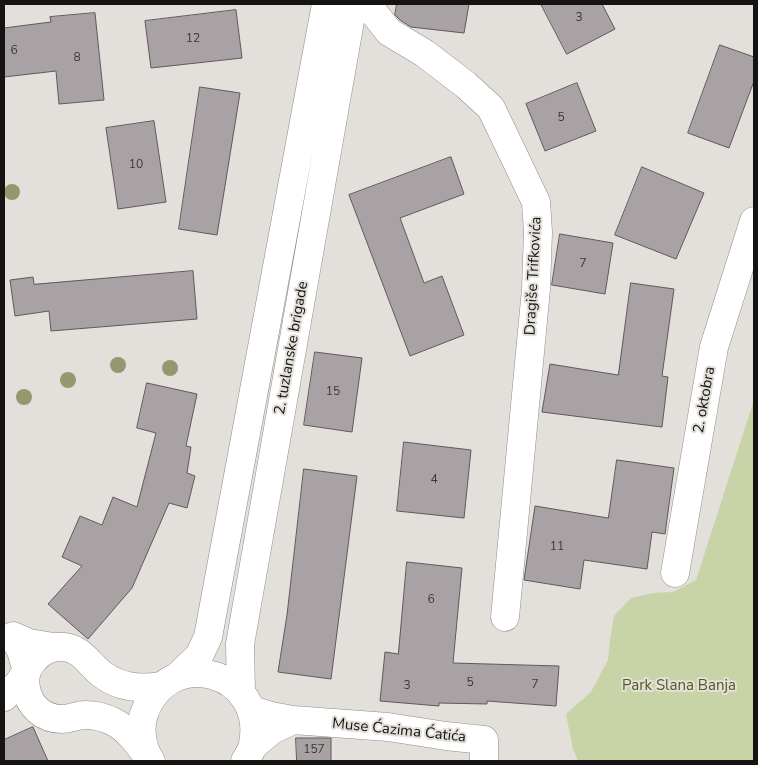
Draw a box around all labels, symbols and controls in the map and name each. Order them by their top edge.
house number: 3 [575,11,583,25]
house number: 12 [186,32,200,46]
house number: 6 [10,44,18,58]
house number: 8 [73,51,81,65]
house number: 5 [557,111,565,125]
house number: 10 [129,158,143,172]
street label: Dragiše Trifkovića [522,216,546,336]
house number: 7 [579,257,587,271]
street label: 2. tuzlanske brigade [271,280,313,416]
street label: 2. oktobra [690,365,720,435]
house number: 15 [326,385,340,399]
house number: 4 [430,473,438,487]
house number: 11 [550,540,564,554]
house number: 6 [427,593,435,607]
house number: 5 [466,676,474,690]
park label: Park Slana Banja [622,677,736,695]
house number: 7 [531,678,539,692]
house number: 3 [403,679,411,693]
street label: Muse Ćazima Ćatića [331,715,467,747]
house number: 157 [303,743,325,757]

